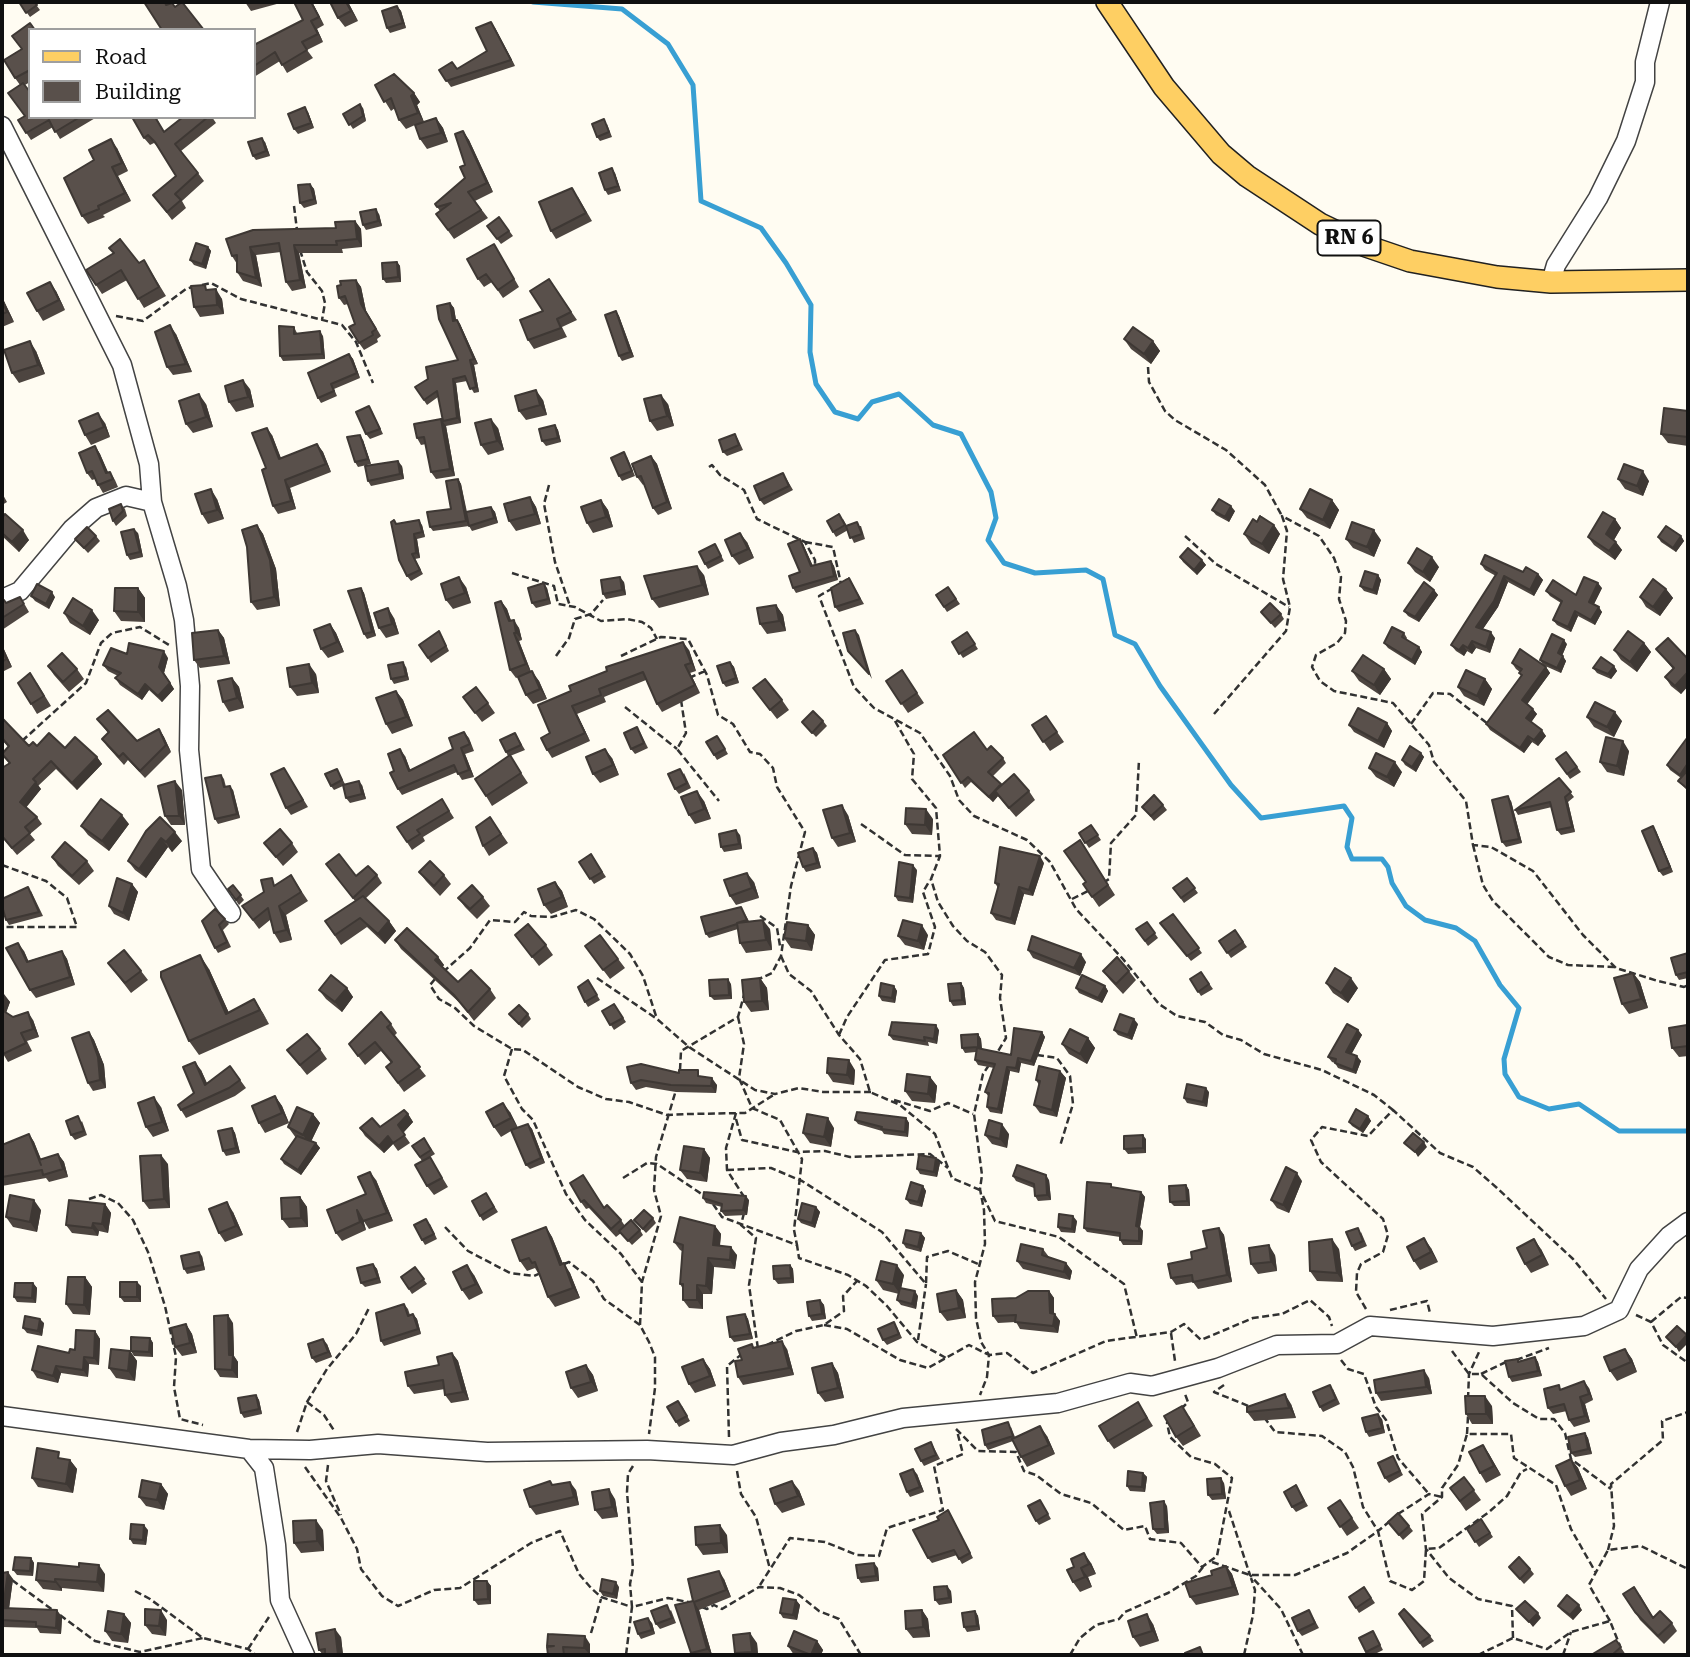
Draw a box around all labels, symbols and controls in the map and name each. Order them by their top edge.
legend [28,28,256,119]
text: Road [95,45,147,69]
text: Building [95,80,181,104]
road number: RN 6 [1318,220,1380,256]

